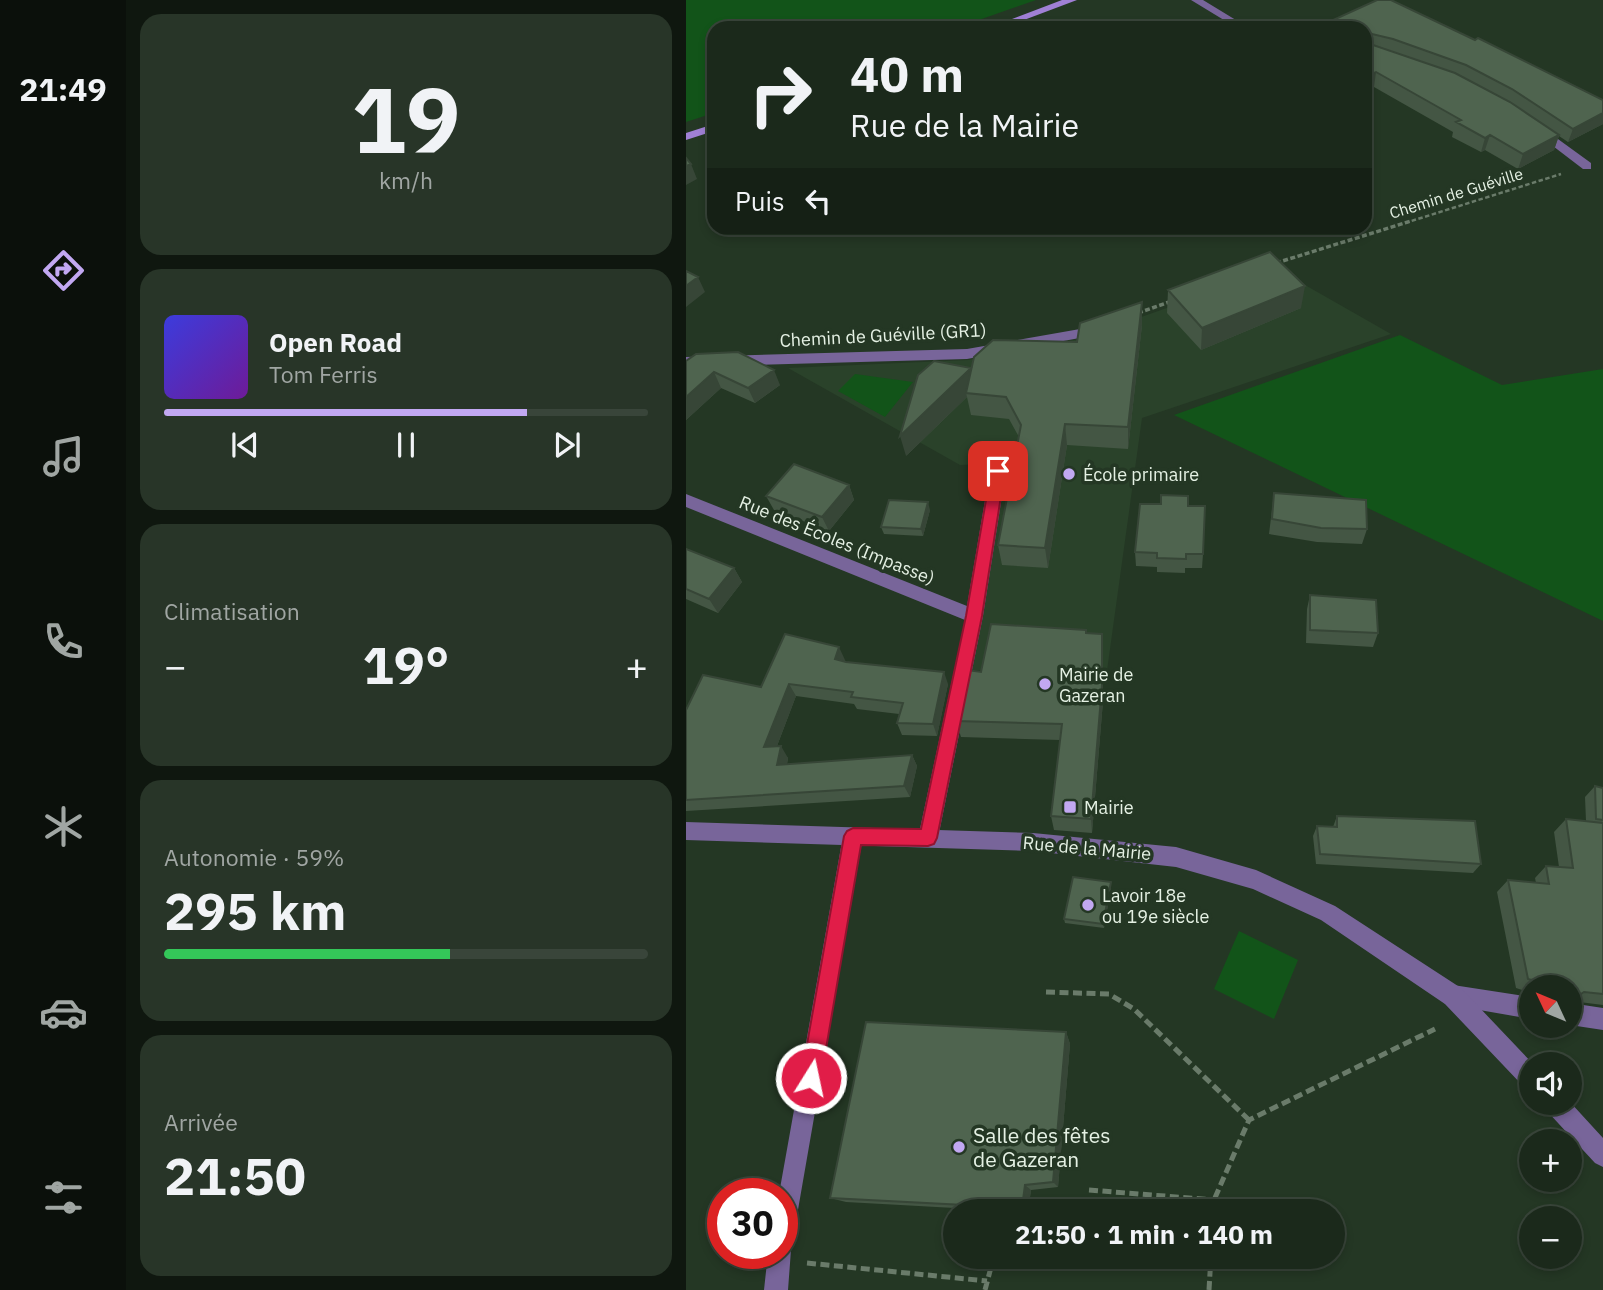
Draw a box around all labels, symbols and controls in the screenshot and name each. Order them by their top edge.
text: 40 m [850,42,964,105]
icon: right [735,49,826,140]
text: 19 [351,60,461,178]
text: 21:49 [19,68,107,110]
text: Rue de la Mairie [850,104,1079,146]
street label: Chemin de Guéville [1387,163,1525,223]
text: km/h [379,165,433,195]
icon: left [799,182,837,220]
text: Puis [735,184,785,218]
icon: directions [39,246,88,295]
street label: Chemin de Guéville (GR1) [779,318,987,352]
text: Open Road [269,325,402,359]
text: Tom Ferris [269,359,378,389]
icon: previous [226,426,264,464]
icon: pause [387,426,425,464]
icon: next [548,426,586,464]
icon: music [39,432,88,481]
pin [968,441,1028,501]
icon: arrive [979,452,1017,490]
place label: École primaire [1083,463,1199,486]
marker: École primaire [1061,466,1077,482]
street label: Rue des Écoles (Impasse) [736,490,938,590]
text: Climatisation [164,596,300,626]
icon: phone [39,617,88,666]
text: 19° [363,631,449,698]
text: − [164,641,187,690]
text: + [625,641,648,690]
place label: Mairie de Gazeran [1059,663,1133,707]
marker: Mairie de Gazeran [1037,676,1053,692]
place label: Mairie [1084,796,1134,819]
marker: Mairie [1062,799,1078,815]
icon: climate [39,802,88,851]
street label: Rue de la Mairie [1022,831,1152,865]
text: Autonomie · 59% [164,842,344,872]
text: 295 km [164,877,346,944]
place label: Lavoir 18e ou 19e siècle [1102,884,1209,928]
marker: Lavoir 18e ou 19e siècle [1080,897,1096,913]
north arrow [1519,975,1582,1038]
map controls [1519,975,1582,1269]
icon: car [39,988,88,1037]
position arrow [774,1041,848,1115]
button: sound [1519,1052,1582,1115]
text: Arrivée [164,1107,238,1137]
place label: Salle des fêtes de Gazeran [973,1121,1110,1173]
button: + [1519,1129,1582,1192]
marker: Salle des fêtes de Gazeran [951,1139,967,1155]
text: 21:50 [164,1142,306,1209]
icon: filters [39,1173,88,1222]
speed limit sign: 30 [707,1178,798,1269]
button: − [1519,1206,1582,1269]
text: 21:50 · 1 min · 140 m [1015,1217,1273,1251]

